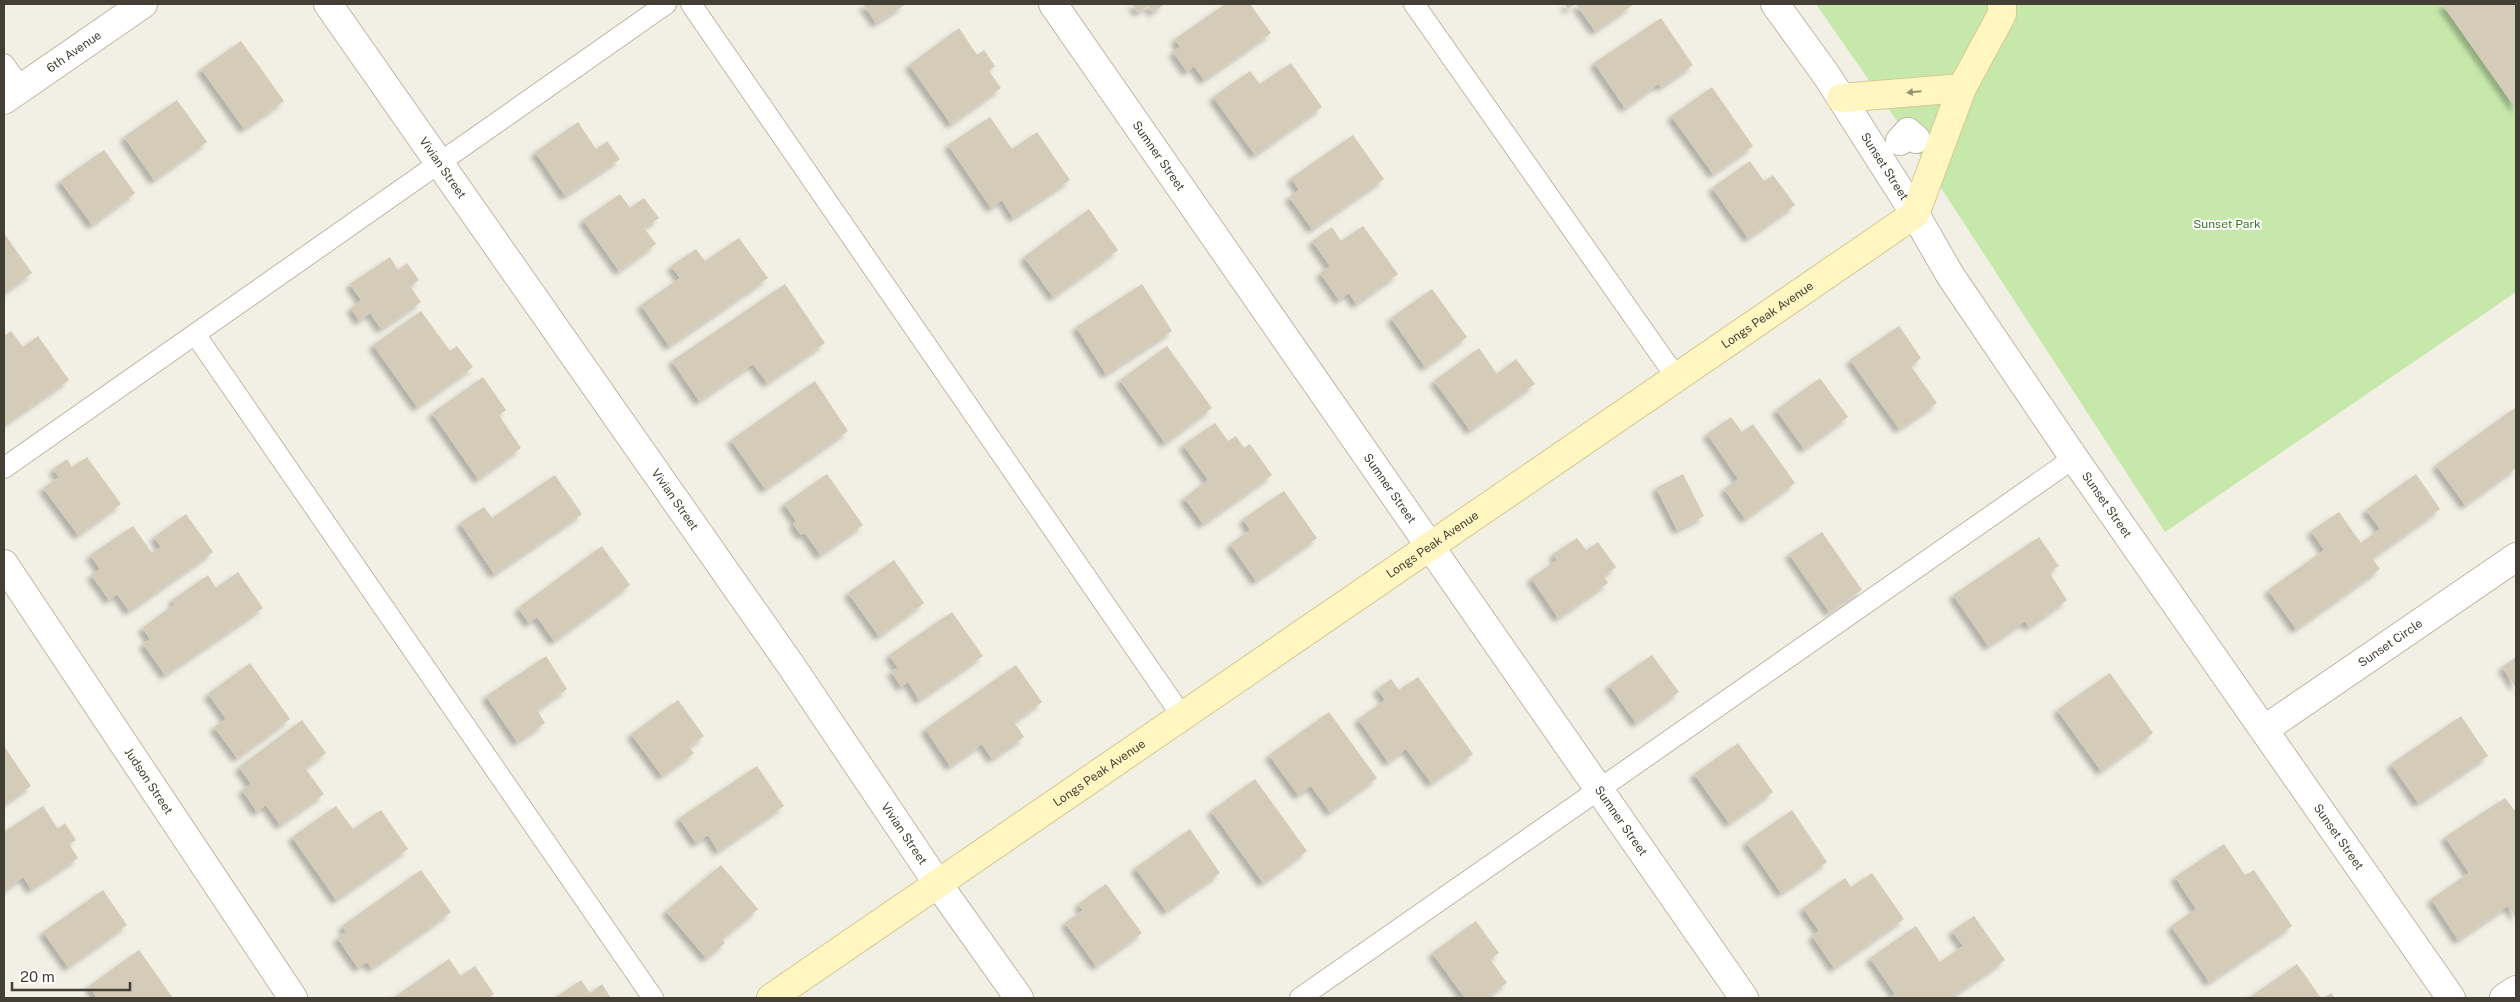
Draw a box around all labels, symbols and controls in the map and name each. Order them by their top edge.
street label: 6th Avenue [44,28,104,75]
one-way arrow [1905,89,1921,97]
street label: Sumner Street [1129,118,1188,194]
street label: Sunset Street [1858,130,1911,203]
street label: Vivian Street [416,134,469,202]
park label: Sunset Park [2193,217,2261,231]
street label: Longs Peak Avenue [1719,279,1816,352]
street label: Sumner Street [1361,451,1419,526]
street label: Vivian Street [649,466,701,533]
street label: Sunset Street [2079,469,2135,541]
street label: Longs Peak Avenue [1384,508,1481,581]
street label: Sunset Circle [2356,616,2425,670]
street label: Longs Peak Avenue [1051,736,1148,809]
street label: Judson Street [122,745,176,817]
street label: Sumner Street [1592,783,1650,859]
street label: Vivian Street [878,800,930,868]
street label: Sunset Street [2311,801,2367,873]
scale bar [12,960,130,992]
text: 20 m [20,968,55,985]

